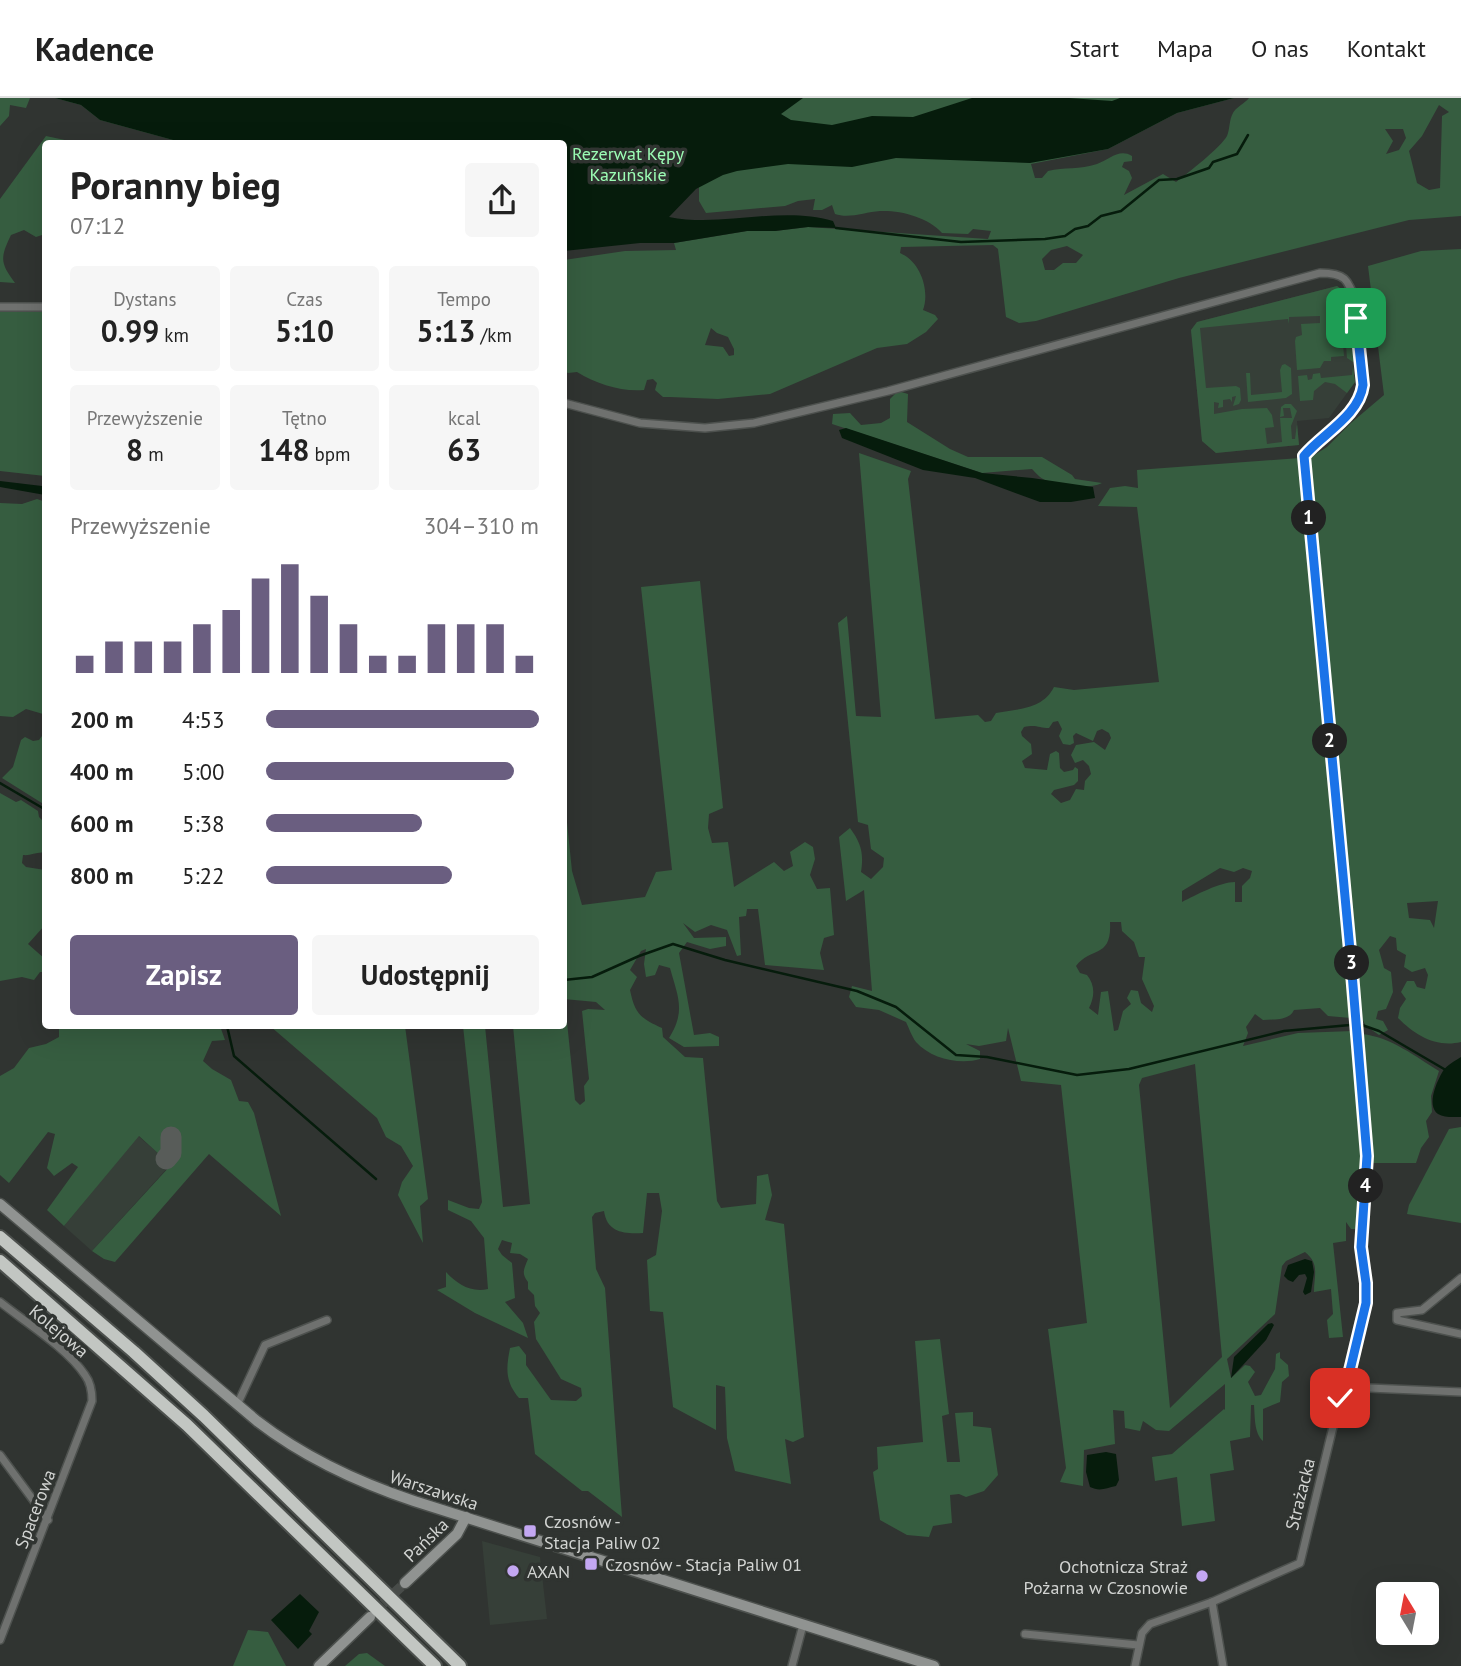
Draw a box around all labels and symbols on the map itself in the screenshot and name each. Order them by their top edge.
park label: Rezerwat Kępy Kazuńskie [572,142,685,186]
pin [1326,288,1386,348]
pin: 1 [1292,500,1326,536]
pin: 2 [1312,724,1348,758]
pin: 3 [1334,946,1370,980]
pin: 4 [1348,1168,1384,1204]
street label: Kolejowa [25,1300,93,1362]
pin [1310,1368,1370,1428]
street label: Strażacka [1280,1456,1320,1532]
street label: Warszawska [387,1465,481,1515]
street label: Spacerowa [9,1466,61,1552]
place label: Czosnów - Stacja Paliw 02 [544,1510,661,1554]
street label: Pańska [399,1513,453,1567]
marker: Czosnów - Stacja Paliw 02 [522,1523,538,1539]
place label: Czosnów - Stacja Paliw 01 [605,1553,802,1576]
place label: Ochotnicza Straż Pożarna w Czosnowie [1024,1555,1188,1599]
marker: Czosnów - Stacja Paliw 01 [583,1556,599,1572]
place label: AXAN [527,1560,570,1583]
marker: AXAN [505,1563,521,1579]
marker: Ochotnicza Straż Pożarna w Czosnowie [1194,1568,1210,1584]
north arrow [1376,1582,1438,1645]

